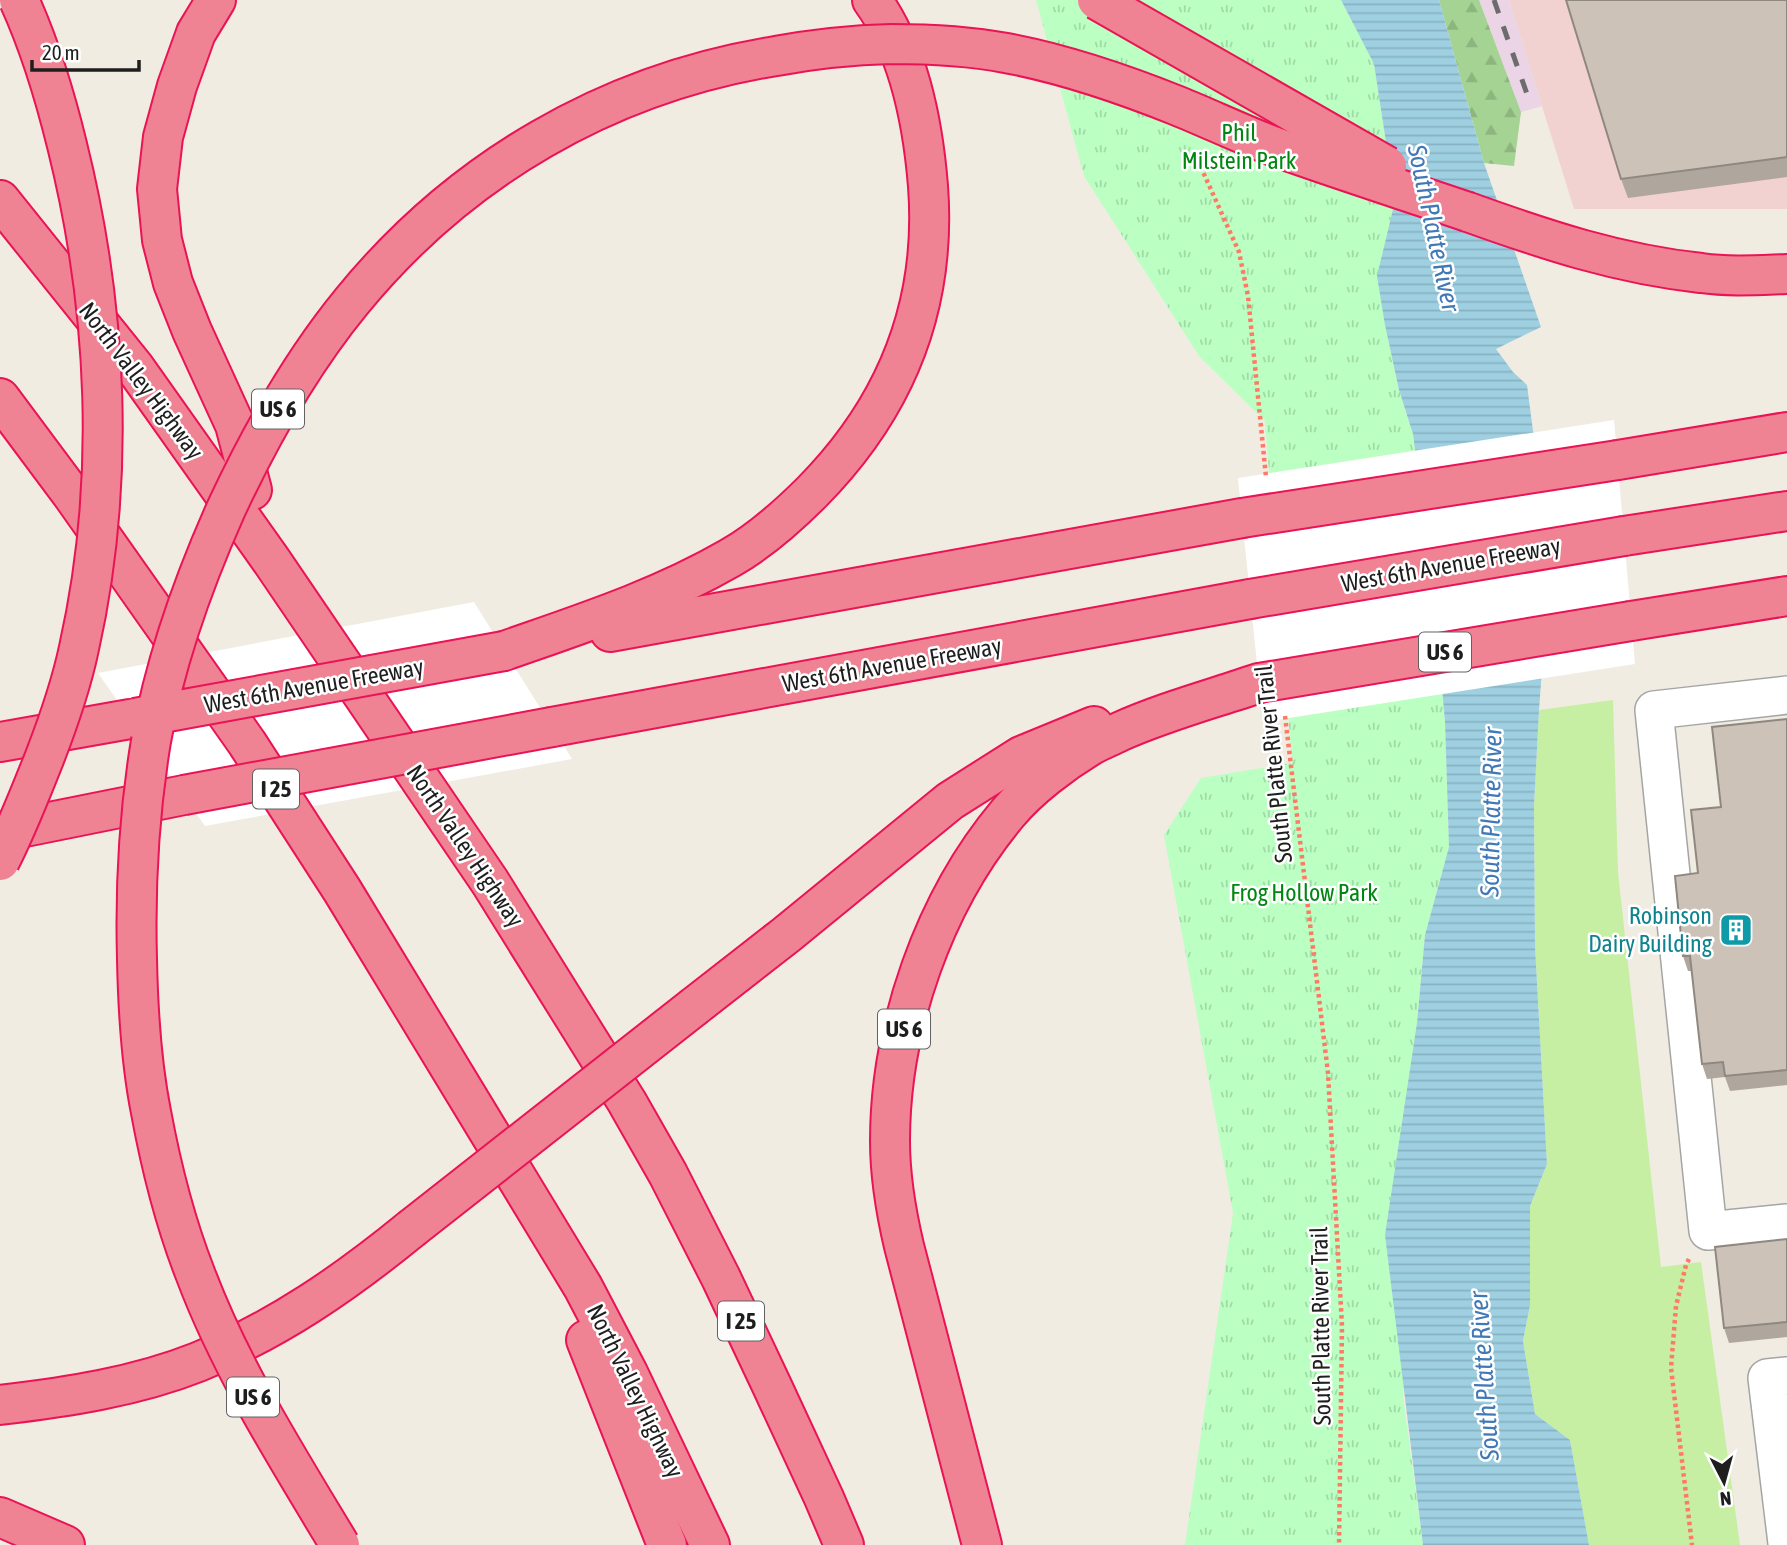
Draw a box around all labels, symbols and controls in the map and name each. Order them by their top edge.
scale bar [32,28,138,72]
text: 20 m [42,40,80,64]
park label: Phil Milstein Park [1182,119,1297,174]
water label: South Platte River [1401,141,1467,315]
street label: North Valley Highway [74,297,209,464]
road number: US 6 [252,390,304,428]
street label: West 6th Avenue Freeway [1339,532,1563,597]
street label: West 6th Avenue Freeway [780,632,1004,697]
road number: US 6 [1419,632,1471,672]
street label: West 6th Avenue Freeway [202,653,426,718]
street label: South Platte River Trail [1250,663,1297,864]
water label: South Platte River [1475,726,1508,898]
street label: North Valley Highway [401,760,530,932]
road number: I 25 [253,769,299,808]
park label: Frog Hollow Park [1230,879,1378,906]
place label: Robinson Dairy Building [1588,902,1713,957]
building icon: Robinson Dairy Building [1717,911,1755,949]
road number: US 6 [878,1010,930,1048]
street label: South Platte River Trail [1305,1226,1336,1426]
water label: South Platte River [1463,1289,1505,1463]
street label: North Valley Highway [582,1300,689,1482]
road number: I 25 [718,1302,764,1340]
road number: US 6 [227,1378,279,1416]
north arrow [1689,1447,1759,1517]
text: N [1719,1487,1733,1510]

